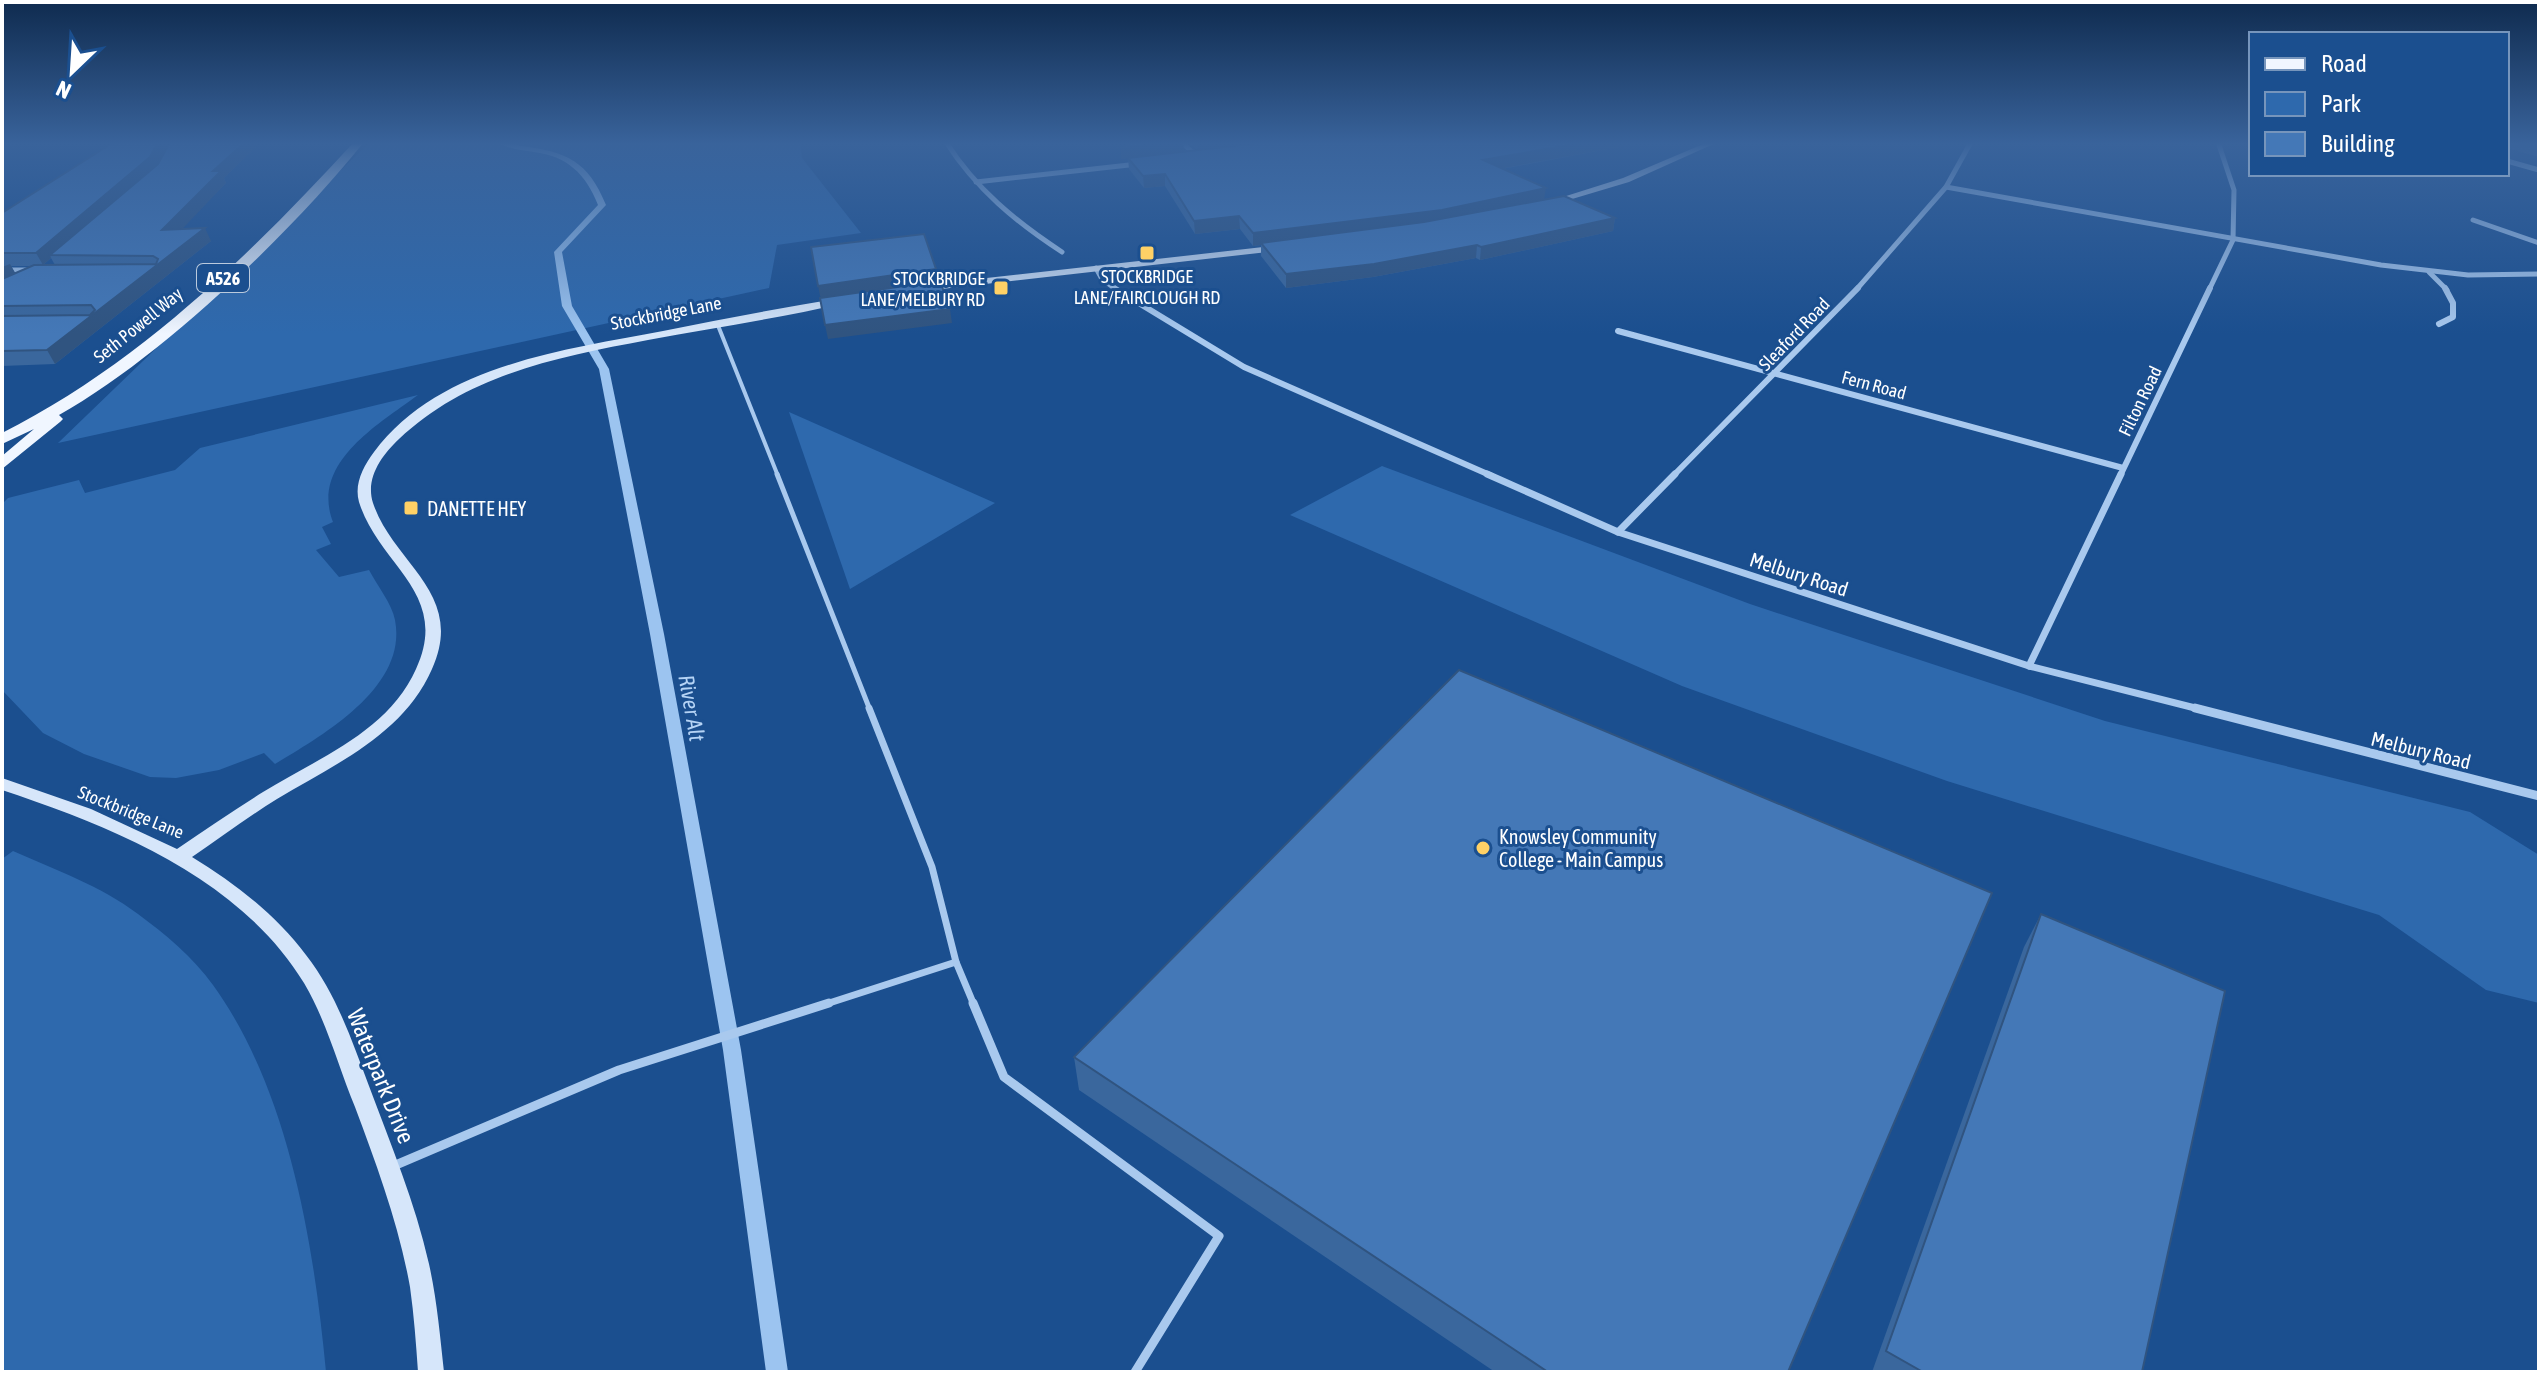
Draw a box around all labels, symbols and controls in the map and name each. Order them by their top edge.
north arrow [32,32,112,112]
legend [2249,32,2509,176]
text: Road [2321,50,2367,77]
text: N [52,76,75,105]
text: Park [2321,90,2362,117]
text: Building [2321,130,2395,157]
marker: STOCKBRIDGE LANE/FAIRCLOUGH RD [1138,244,1156,262]
road number: A526 [197,264,249,292]
place label: STOCKBRIDGE LANE/FAIRCLOUGH RD [1074,266,1220,308]
place label: STOCKBRIDGE LANE/MELBURY RD [861,268,985,310]
marker: STOCKBRIDGE LANE/MELBURY RD [992,279,1010,297]
street label: Seth Powell Way [89,283,187,367]
street label: Stockbridge Lane [609,292,723,334]
street label: Sleaford Road [1754,293,1834,375]
street label: Filton Road [2114,363,2166,439]
street label: Fern Road [1839,366,1909,404]
place label: DANETTE HEY [427,497,526,520]
marker: DANETTE HEY [402,499,420,517]
street label: Melbury Road [1747,547,1851,601]
water label: River Alt [673,673,711,744]
street label: Melbury Road [2369,727,2473,773]
street label: Stockbridge Lane [75,781,187,843]
place label: Knowsley Community College - Main Campus [1499,825,1663,871]
marker: Knowsley Community College - Main Campus [1474,839,1492,857]
street label: Waterpark Drive [342,1005,420,1147]

